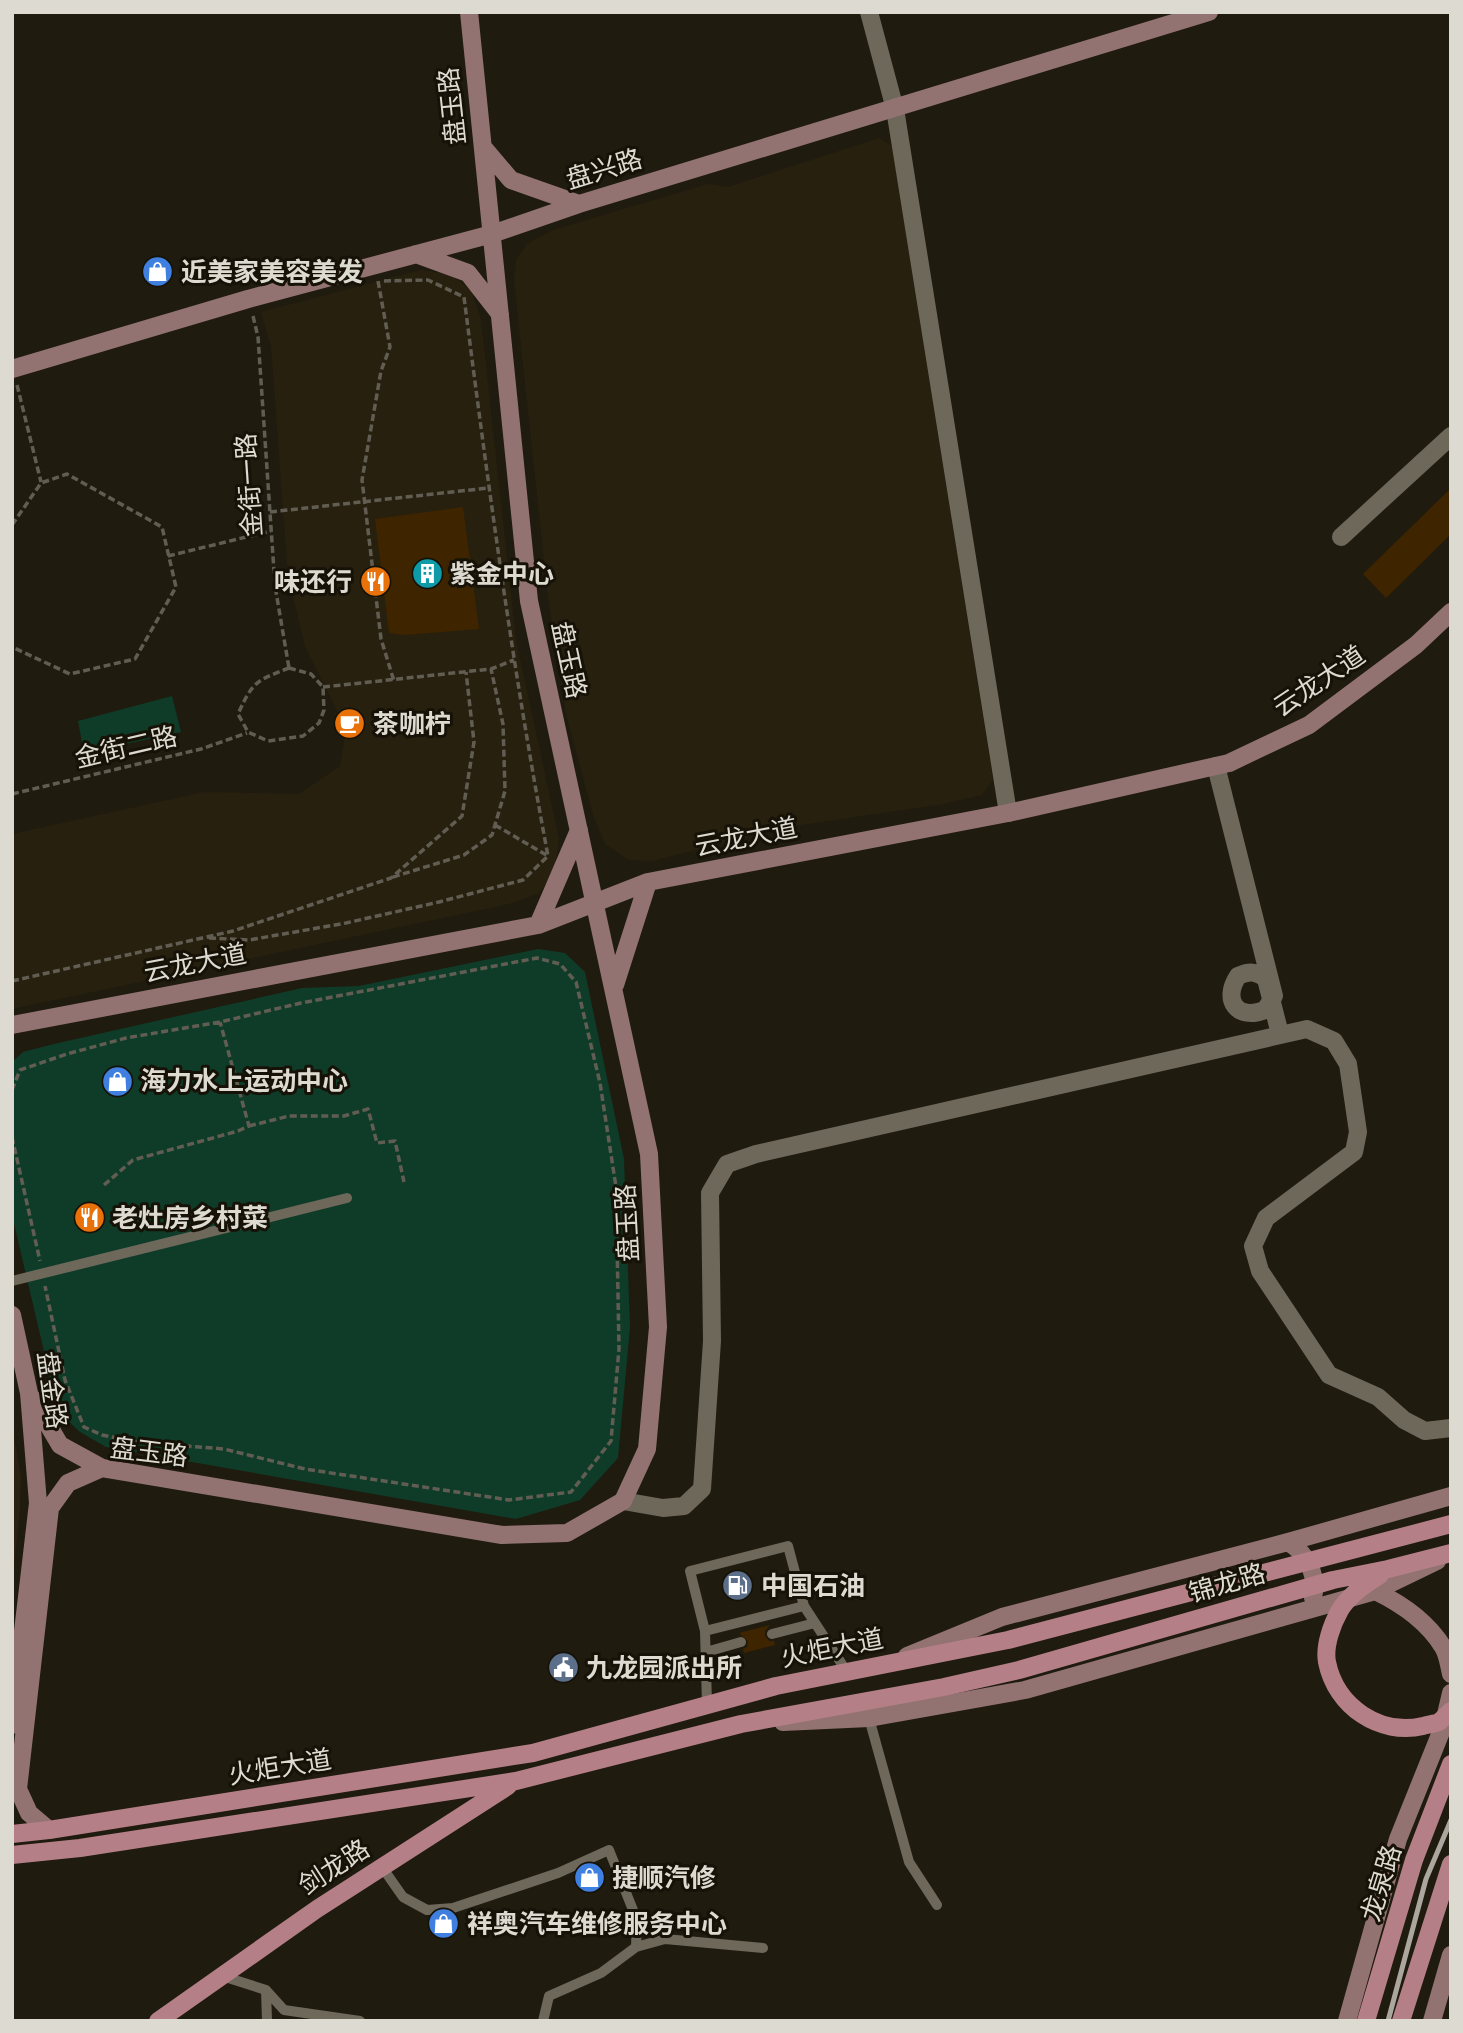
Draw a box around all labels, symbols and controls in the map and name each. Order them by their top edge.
street label: 盘玉路 [429,65,475,147]
street label: 盘兴路 [561,139,647,199]
place label: 近美家美容美发 [181,253,363,291]
shop icon: 近美家美容美发 [141,255,175,289]
street label: 金街一路 [226,432,272,538]
place label: 紫金中心 [450,555,554,593]
building icon: 紫金中心 [410,557,444,591]
place label: 味还行 [274,563,352,601]
restaurant icon: 味还行 [358,565,392,599]
street label: 盘玉路 [542,618,596,702]
street label: 云龙大道 [1265,636,1373,726]
place label: 茶咖柠 [373,705,451,743]
cafe icon: 茶咖柠 [333,707,367,741]
street label: 金街二路 [71,717,181,777]
street label: 云龙大道 [691,808,801,866]
street label: 云龙大道 [140,934,250,992]
place label: 海力水上运动中心 [140,1062,348,1100]
shop icon: 海力水上运动中心 [100,1064,134,1098]
street label: 盘玉路 [606,1183,648,1263]
place label: 老灶房乡村菜 [112,1199,268,1237]
restaurant icon: 老灶房乡村菜 [72,1201,106,1235]
street label: 盘金路 [28,1349,76,1431]
street label: 盘玉路 [108,1428,190,1476]
street label: 锦龙路 [1184,1554,1270,1612]
place label: 中国石油 [761,1567,865,1605]
fuel station icon: 中国石油 [721,1569,755,1603]
street label: 火炬大道 [777,1619,887,1677]
place label: 九龙园派出所 [586,1649,742,1687]
public building icon: 九龙园派出所 [546,1651,580,1685]
street label: 火炬大道 [226,1740,334,1794]
street label: 剑龙路 [291,1830,377,1904]
street label: 龙泉路 [1351,1840,1411,1926]
place label: 捷顺汽修 [612,1859,716,1897]
shop icon: 捷顺汽修 [572,1861,606,1895]
place label: 祥奥汽车维修服务中心 [467,1905,727,1943]
shop icon: 祥奥汽车维修服务中心 [427,1907,461,1941]

